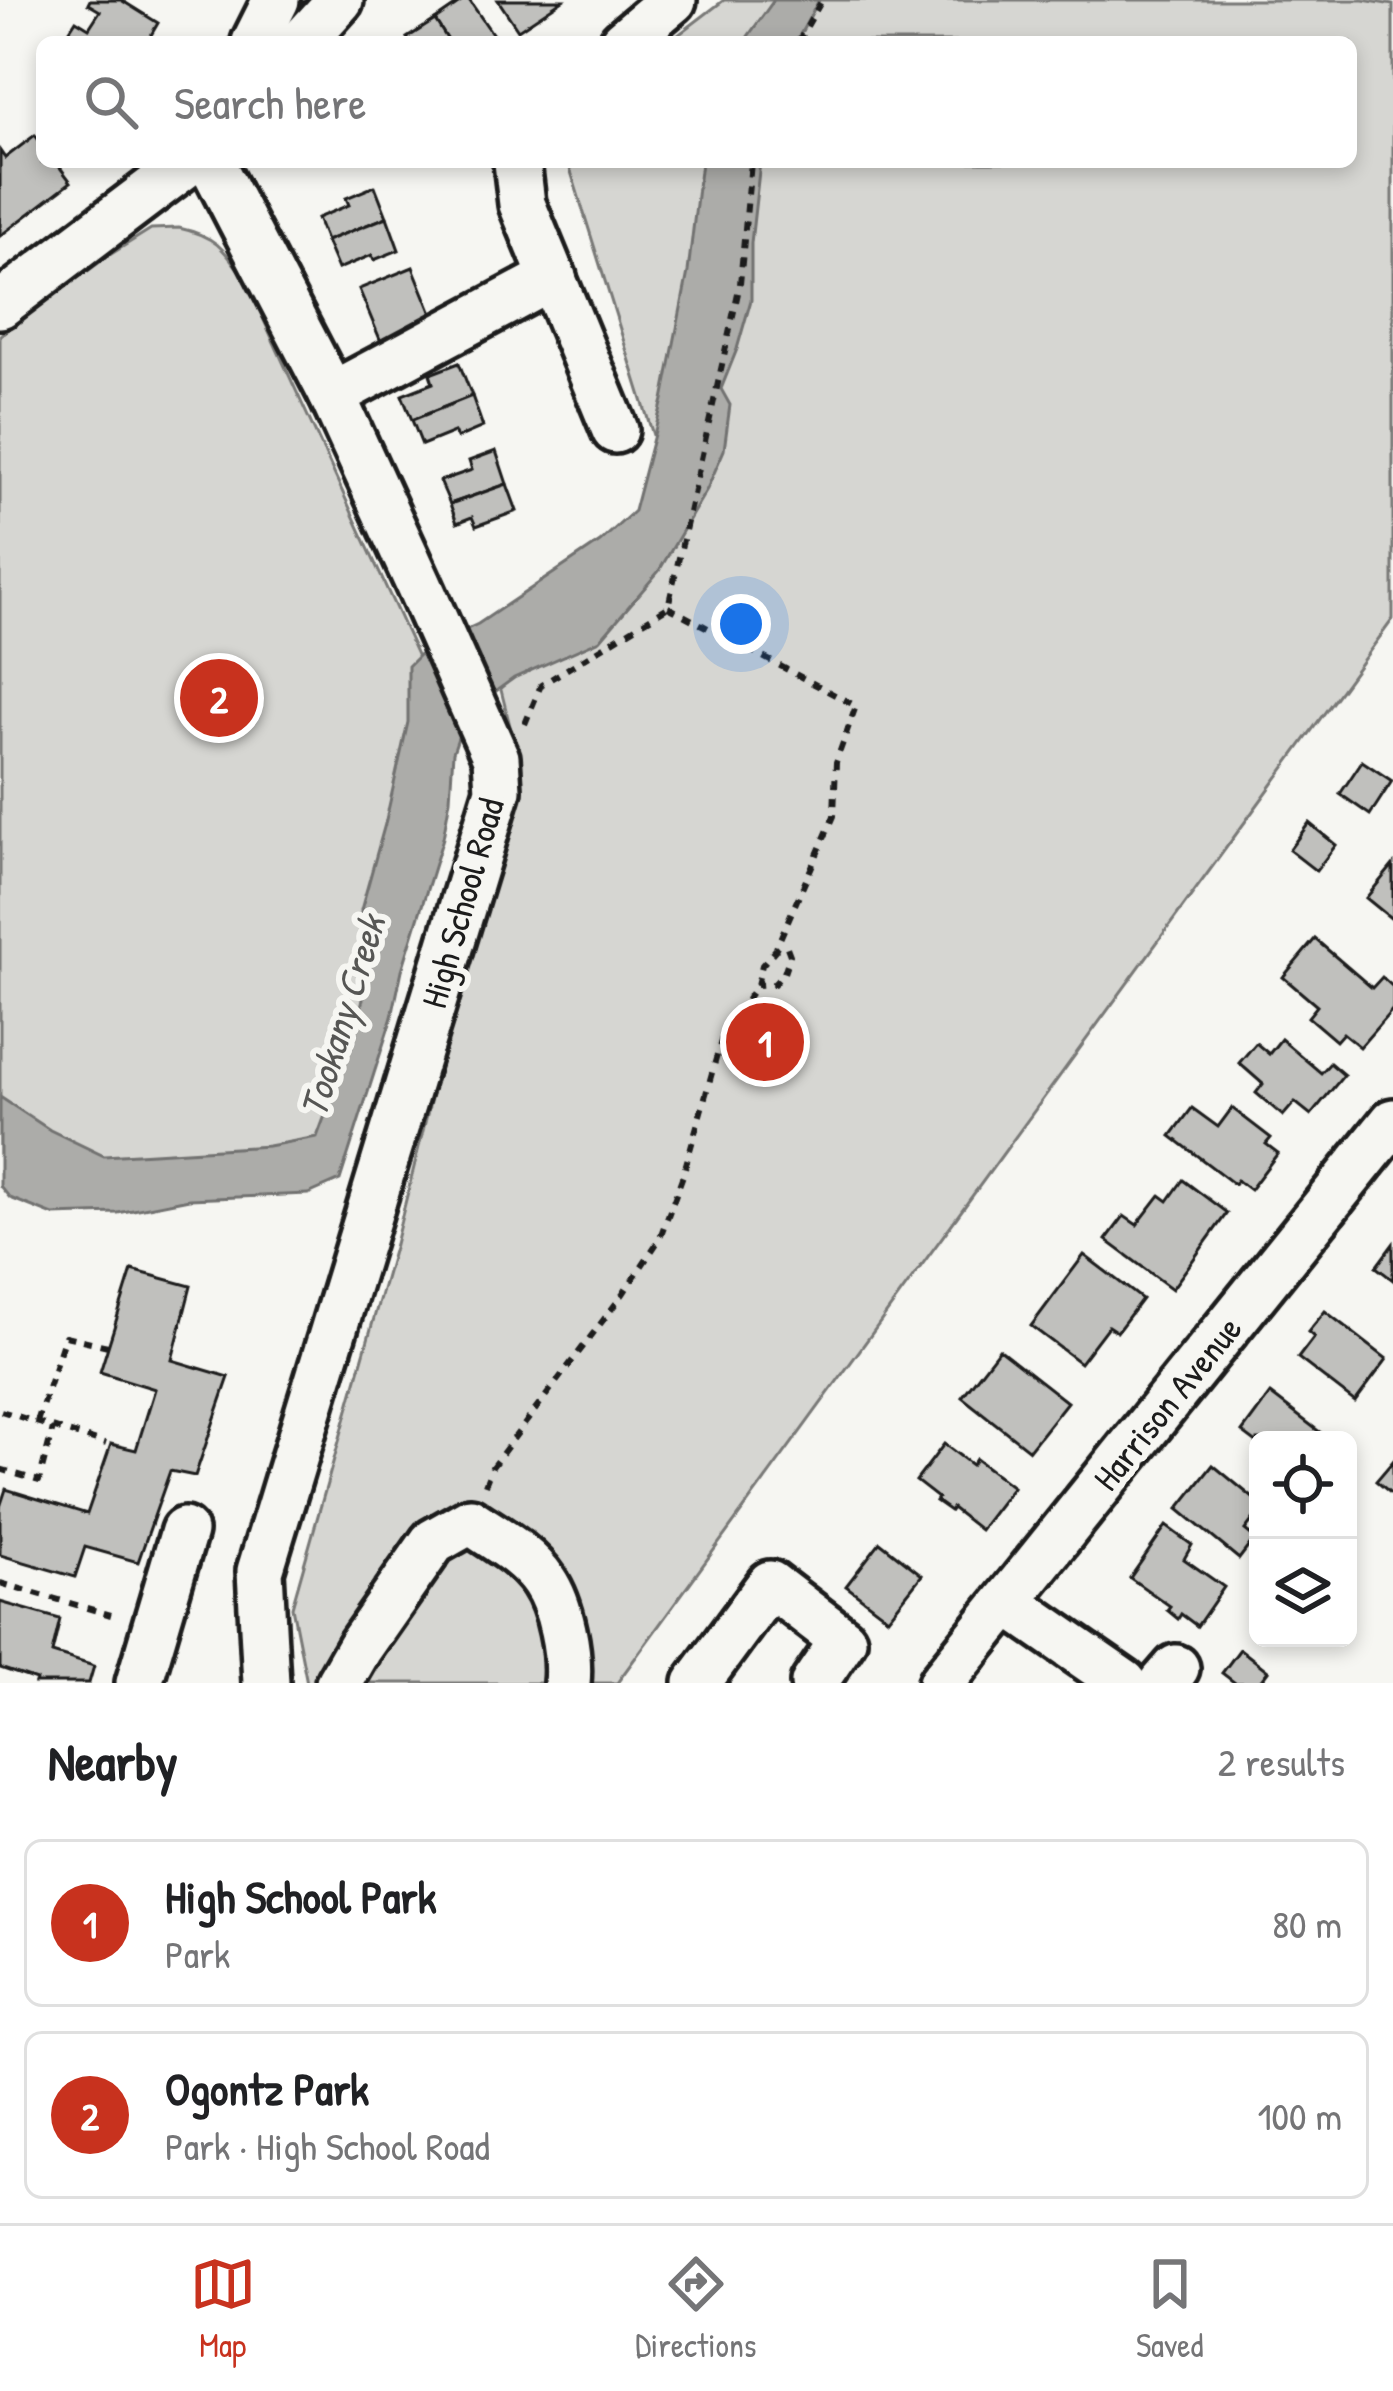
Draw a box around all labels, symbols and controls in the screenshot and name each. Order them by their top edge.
search box [36,36,1357,168]
icon: search [78,69,144,135]
text: Search here [174,72,366,133]
your location [711,594,771,654]
pin: 2 [180,653,258,743]
street label: High School Road [408,792,515,1013]
water label: Tookany Creek [286,905,399,1123]
pin: 1 [726,997,804,1087]
street label: Harrison Avenue [1081,1305,1252,1500]
map controls [1249,1431,1357,1647]
button: locate [1249,1431,1357,1539]
button: layers [1249,1539,1357,1647]
text: Nearby [48,1727,178,1796]
text: 2 results [1218,1735,1345,1788]
text: High School Park [165,1866,436,1927]
text: 1 [83,1897,97,1950]
text: 80 m [1272,1897,1342,1950]
text: Park [165,1927,230,1980]
text: Ogontz Park [165,2058,369,2119]
text: 2 [81,2089,99,2142]
text: 100 m [1257,2089,1342,2142]
text: Park · High School Road [165,2119,490,2172]
tab: Map [190,2251,256,2367]
tab: Directions [635,2251,757,2367]
tab: Saved [1136,2251,1203,2367]

